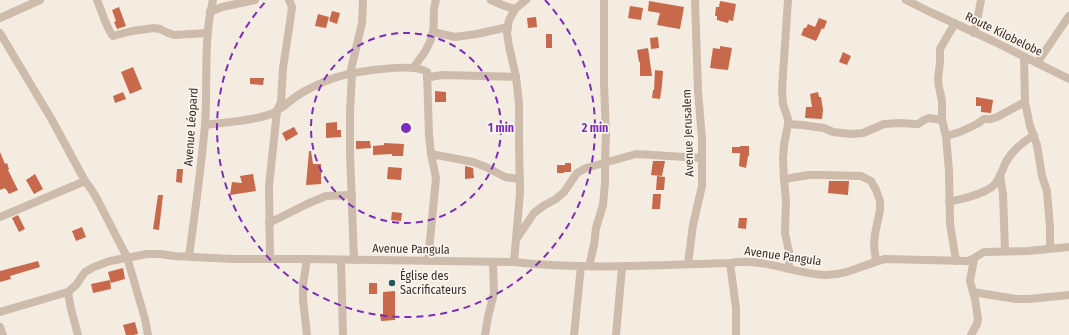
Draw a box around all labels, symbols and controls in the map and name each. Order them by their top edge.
street label: Route Kilobelobe [963,9,1045,59]
street label: Avenue Léopard [181,87,201,167]
street label: Avenue Jerusalem [679,89,697,177]
centre of rings [399,121,413,135]
text: 1 min [488,121,514,135]
text: 2 min [581,121,608,135]
street label: Avenue Pangula [372,241,450,257]
street label: Avenue Pangula [744,244,822,268]
place label: Église des Sacrificateurs [400,268,466,297]
marker: Église des Sacrificateurs [387,278,397,288]

